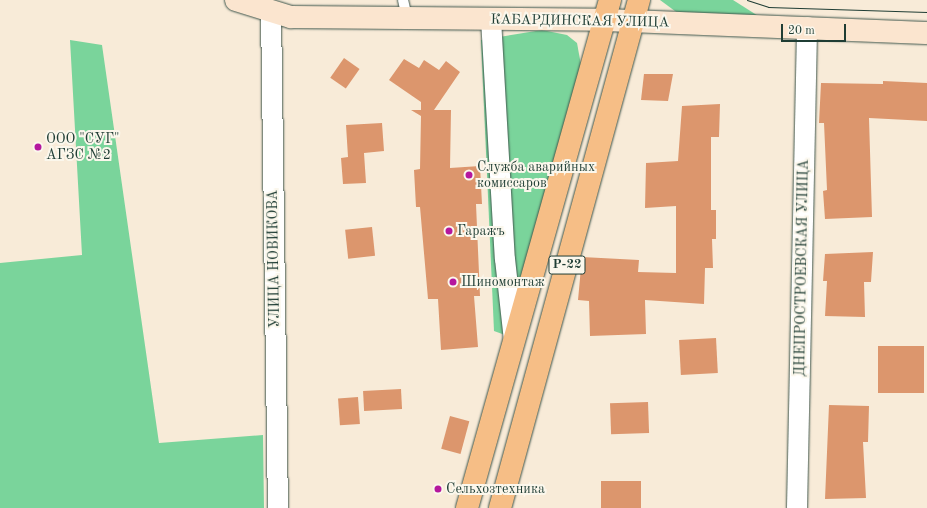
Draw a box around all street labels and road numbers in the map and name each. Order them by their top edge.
street label: КАБАРДИНСКАЯ УЛИЦА [491,11,669,31]
street label: ДНЕПРОСТРОЕВСКАЯ УЛИЦА [792,159,812,377]
street label: УЛИЦА НОВИКОВА [264,190,284,328]
road number: Р-22 [548,254,586,276]

